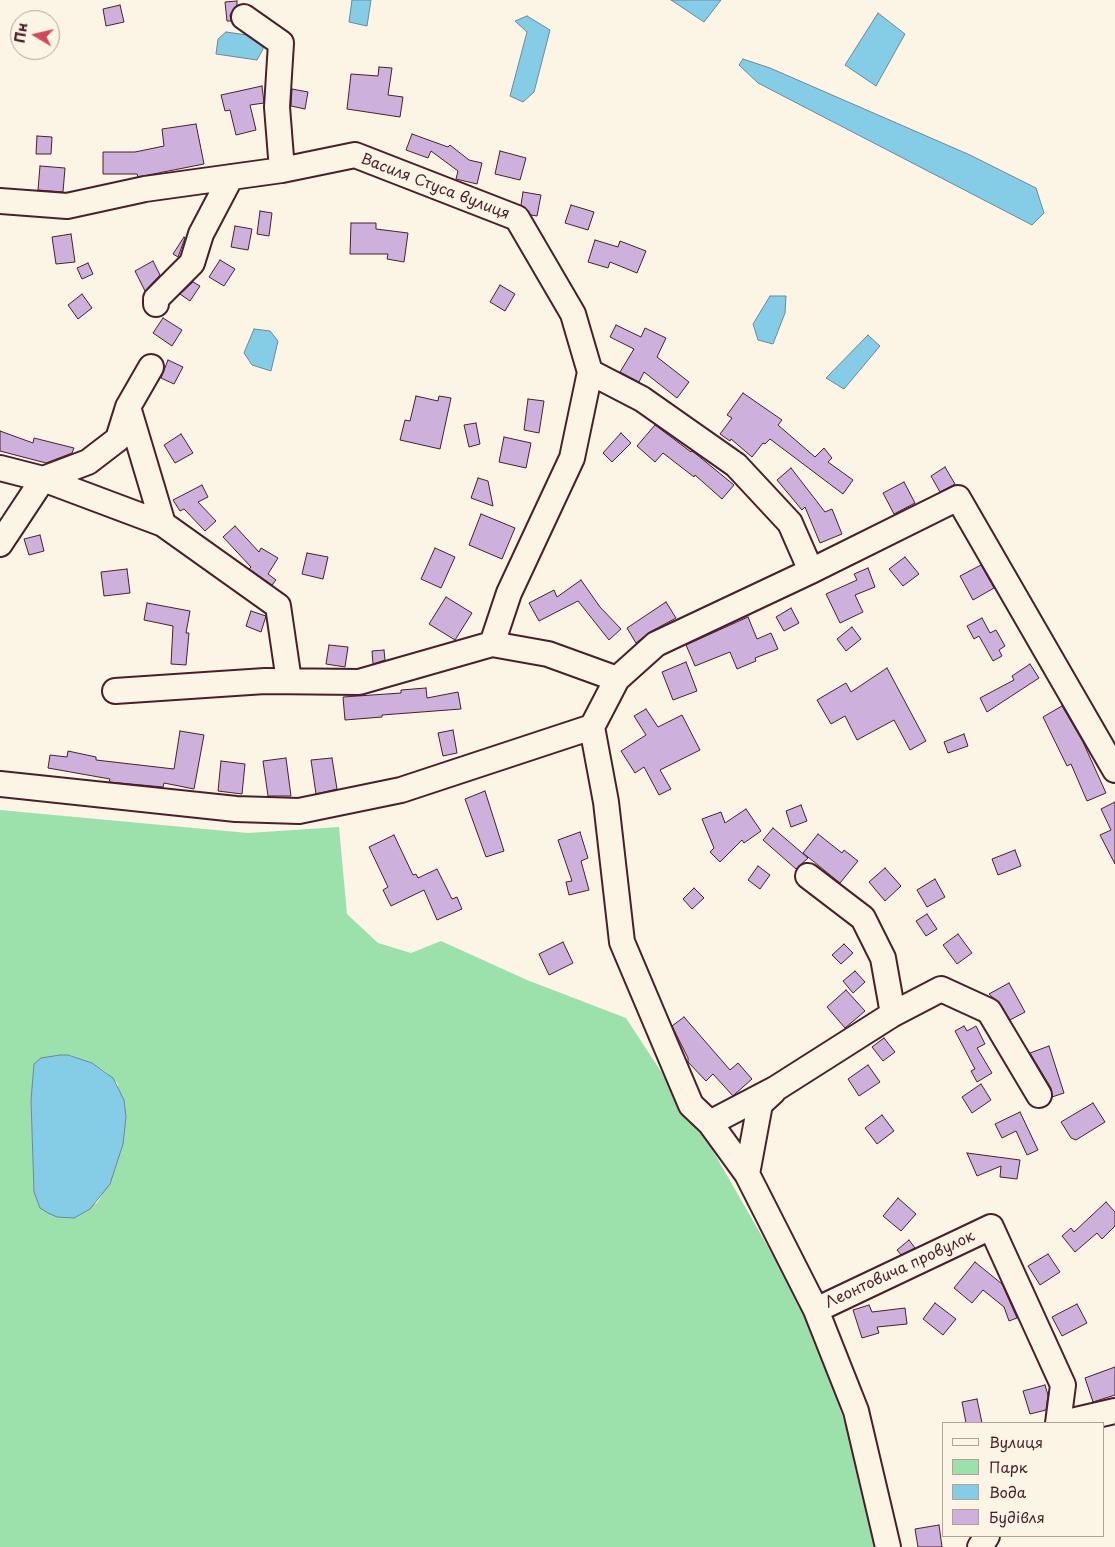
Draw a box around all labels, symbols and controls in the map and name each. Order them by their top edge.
north arrow [10,10,60,60]
text: Пн [9,21,33,44]
street label: Василя Стуса вулиця [358,150,512,224]
street label: Леонтовича провулок [822,1227,978,1313]
legend [942,1422,1105,1537]
text: Вулиця [989,1430,1043,1453]
text: Парк [989,1455,1028,1478]
text: Вода [989,1480,1026,1503]
text: Будівля [989,1505,1045,1528]

